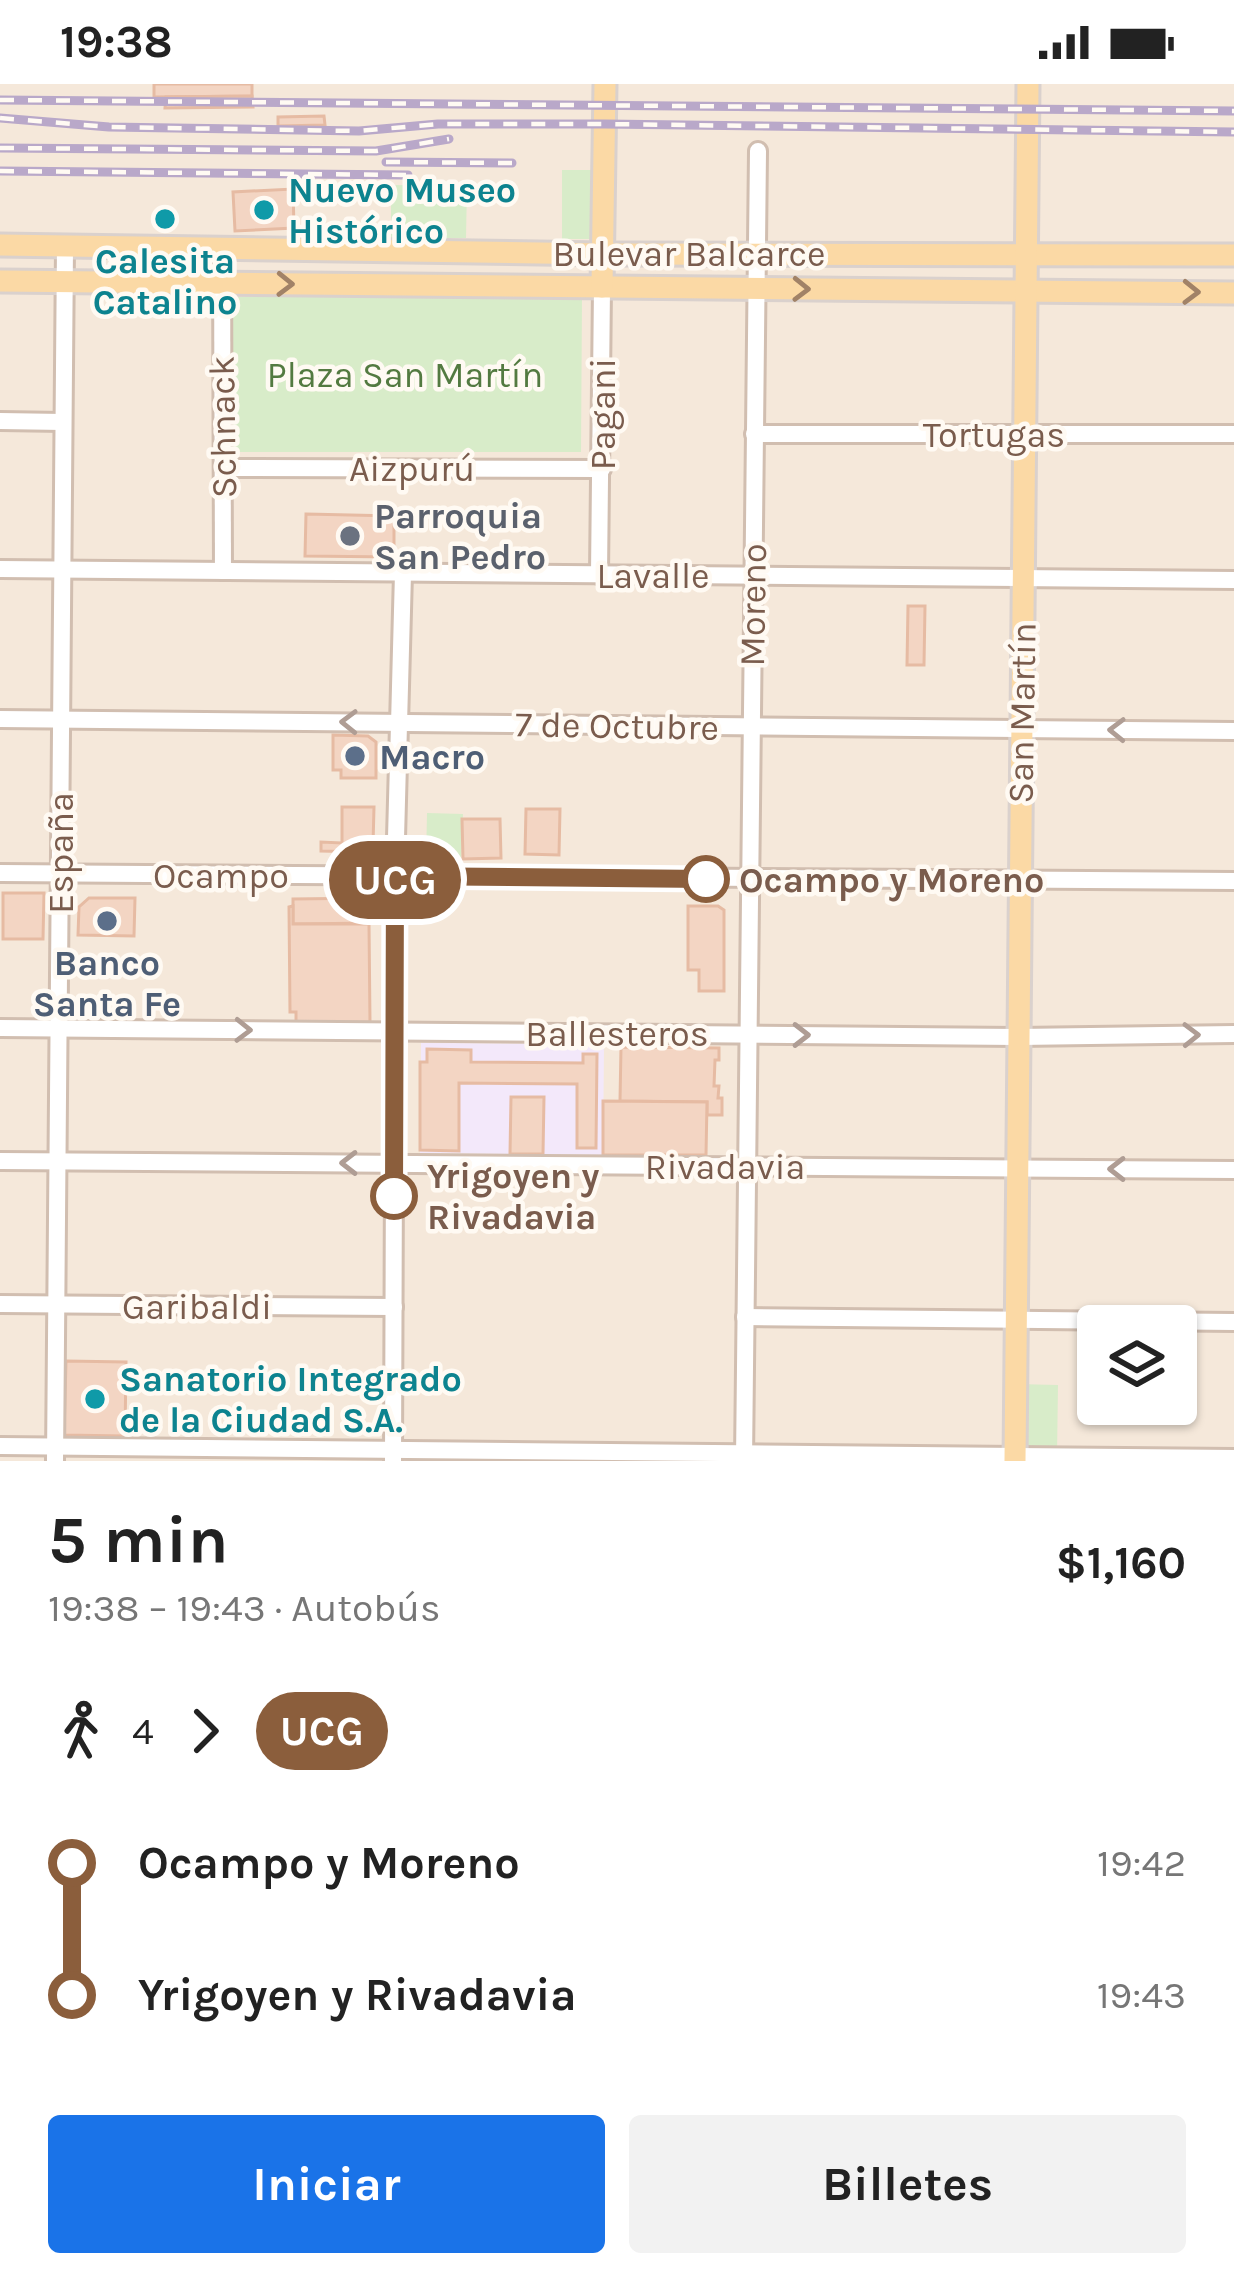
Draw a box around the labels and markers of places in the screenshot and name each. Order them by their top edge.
place label: Nuevo Museo Histórico [288,169,516,252]
marker: Nuevo Museo Histórico [251,197,277,223]
marker: Calesita Catalino [152,206,178,232]
place label: Calesita Catalino [93,240,237,323]
place label: Parroquia San Pedro [374,495,546,578]
marker: Parroquia San Pedro [337,523,363,549]
place label: Macro [379,736,485,778]
marker: Macro [342,743,368,769]
marker: Ocampo y Moreno [684,857,728,901]
place label: Ocampo y Moreno [739,859,1044,902]
marker: Banco Santa Fe [94,908,120,934]
place label: Banco Santa Fe [33,942,181,1025]
place label: Yrigoyen y Rivadavia [427,1155,599,1238]
marker: Yrigoyen y Rivadavia [372,1174,416,1218]
place label: Sanatorio Integrado de la Ciudad S.A. [119,1358,462,1441]
marker: Sanatorio Integrado de la Ciudad S.A. [82,1386,108,1412]

